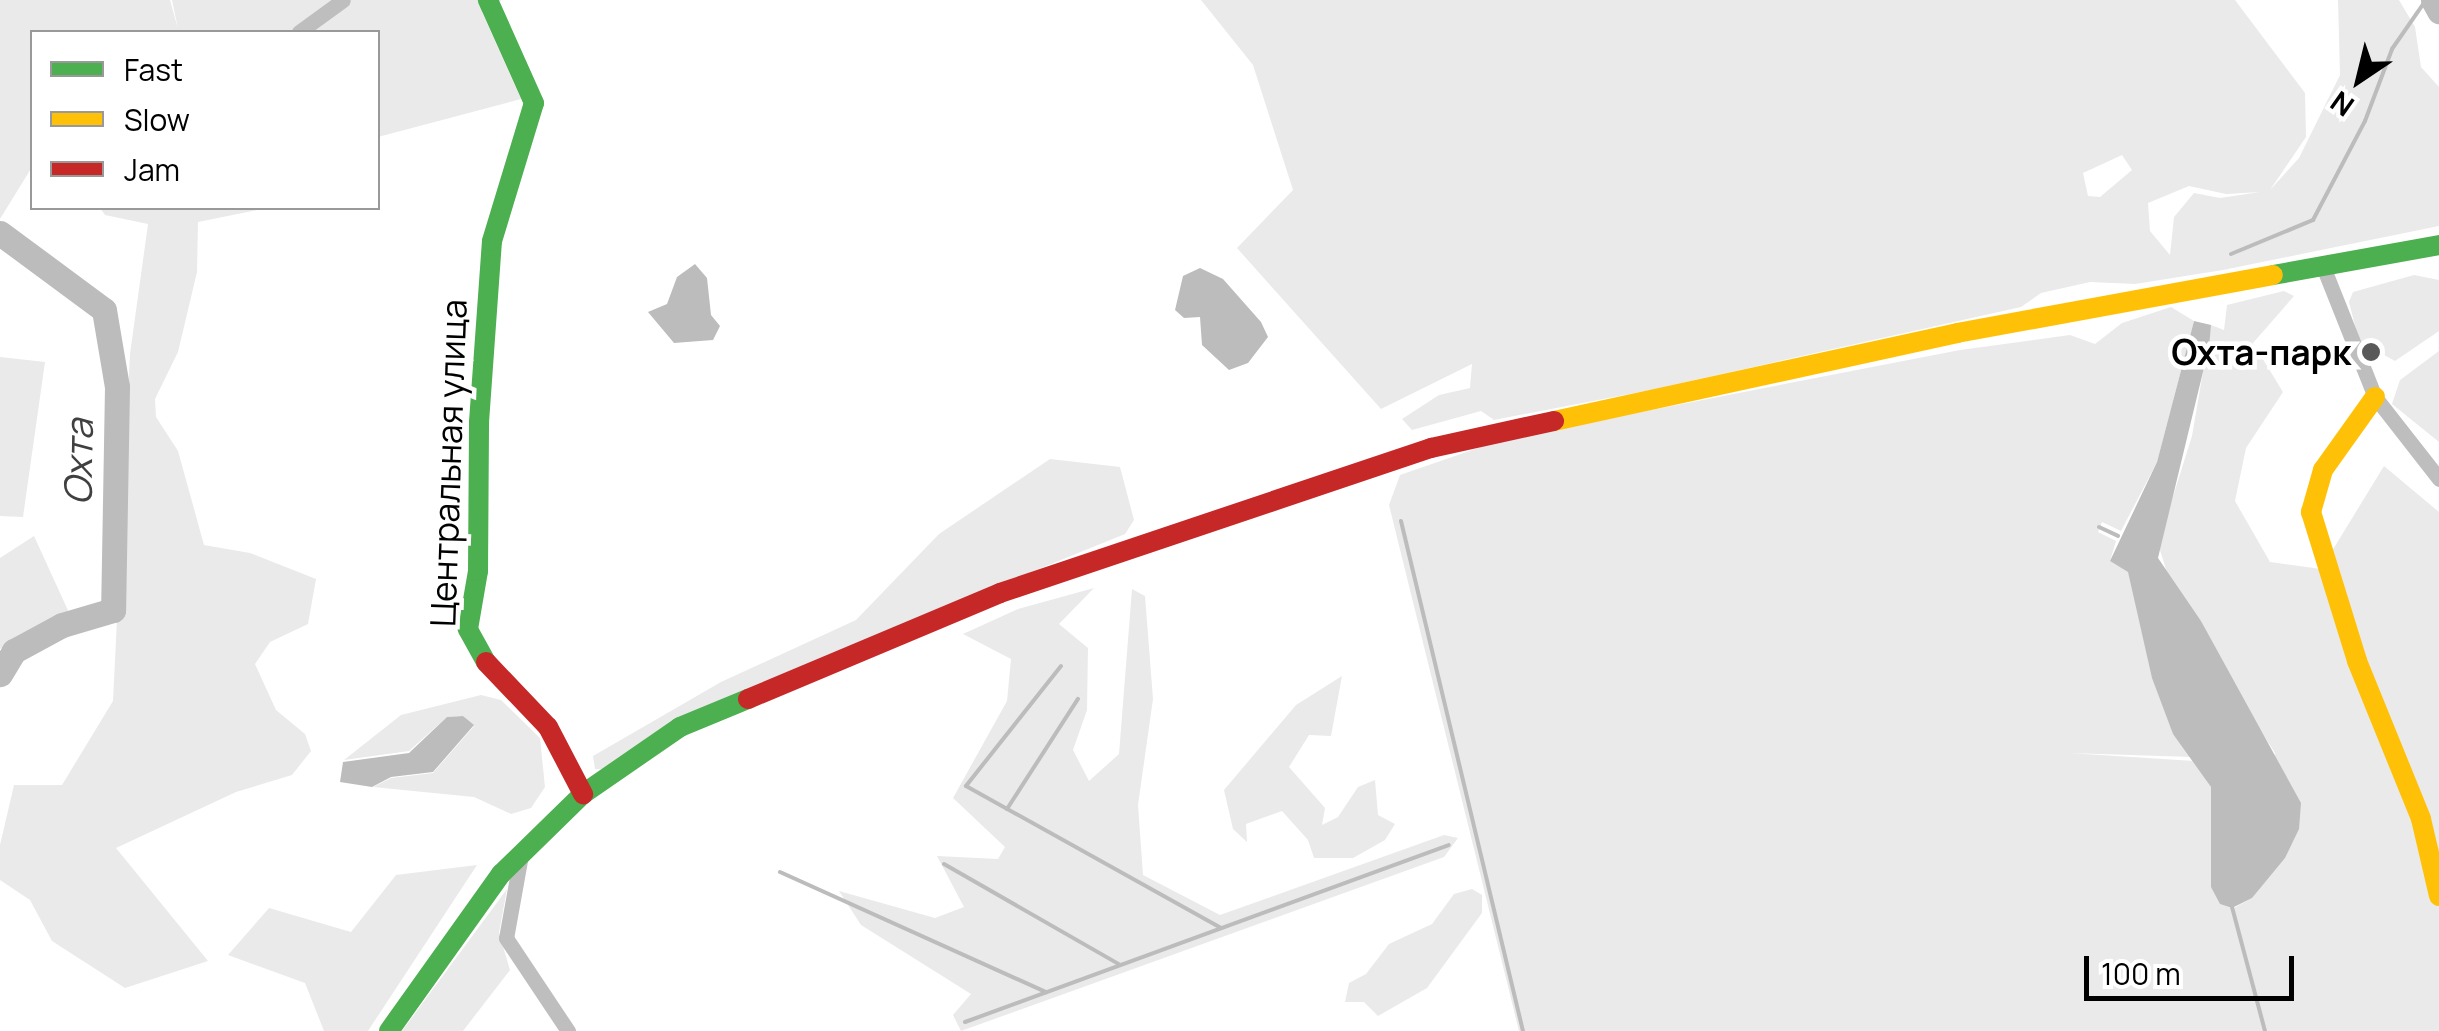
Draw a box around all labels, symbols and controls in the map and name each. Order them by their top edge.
legend [30,30,380,210]
north arrow [2309,30,2409,130]
text: Fast [124,49,183,90]
text: N [2323,83,2361,126]
text: Slow [124,99,190,140]
text: Jam [124,149,180,190]
street label: Центральная улица [421,298,475,628]
place label: Охта-парк [2171,331,2351,373]
marker: Охта-парк [2360,341,2382,363]
water label: Охта [54,418,102,506]
scale bar [2089,936,2299,998]
text: 100 m [2101,953,2181,994]

